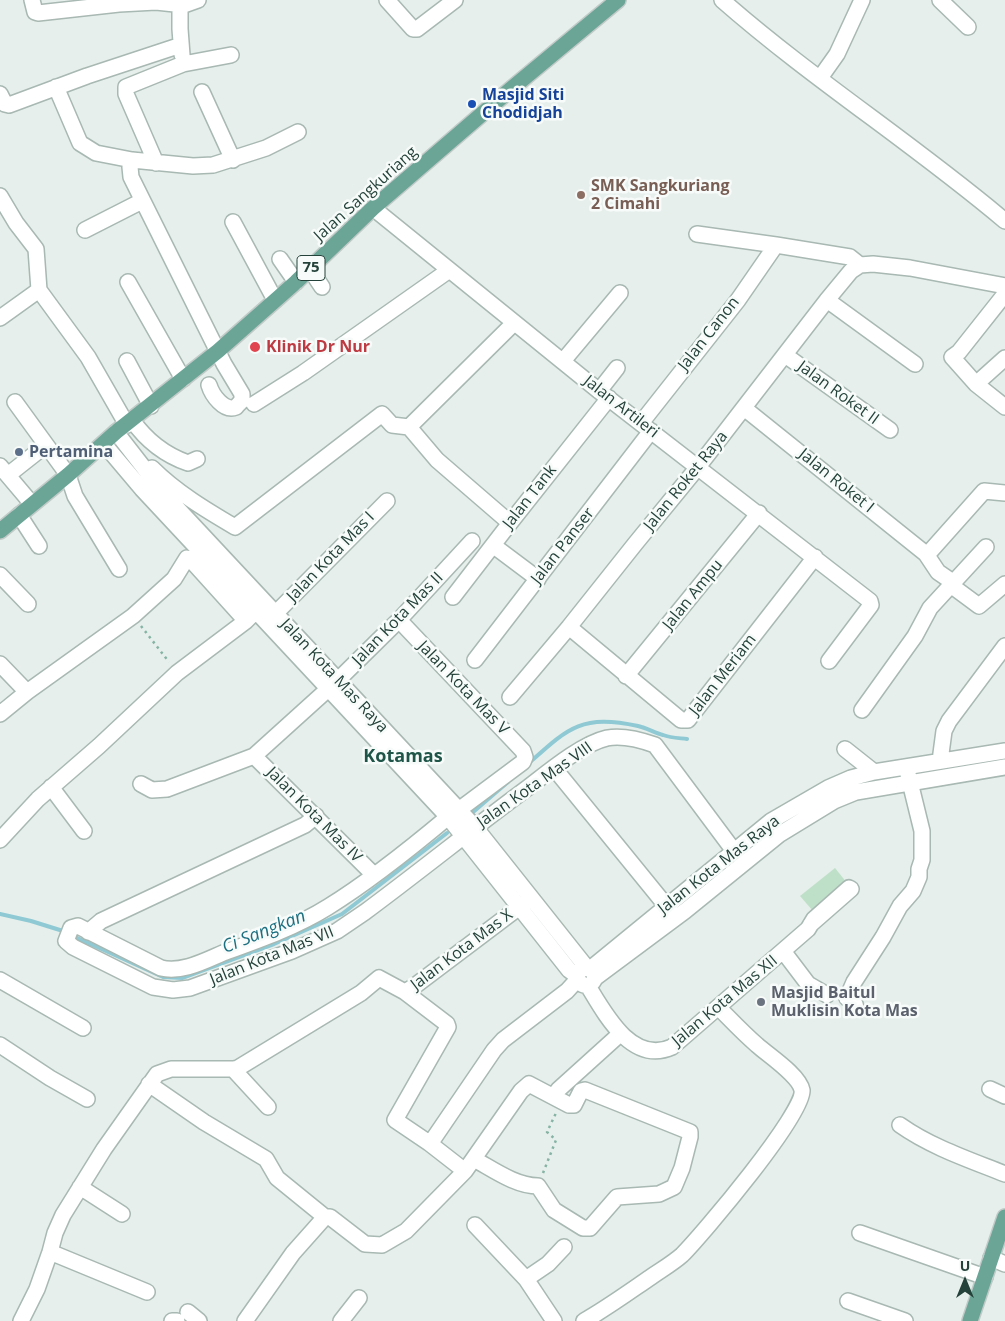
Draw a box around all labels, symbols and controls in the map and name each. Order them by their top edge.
place label: Masjid Siti Chodidjah [482,85,564,123]
marker: Masjid Siti Chodidjah [466,98,478,110]
street label: Jalan Sangkuriang [310,143,422,245]
place label: SMK Sangkuriang 2 Cimahi [591,176,730,214]
marker: SMK Sangkuriang 2 Cimahi [575,189,587,201]
road number: 75 [297,256,325,280]
street label: Jalan Canon [674,293,744,375]
place label: Klinik Dr Nur [266,337,370,357]
marker: Klinik Dr Nur [248,340,262,354]
street label: Jalan Roket II [794,357,882,429]
street label: Jalan Artileri [580,372,662,442]
street label: Jalan Roket Raya [640,427,732,535]
place label: Pertamina [29,442,113,462]
street label: Jalan Roket I [794,445,878,517]
marker: Pertamina [13,446,25,458]
street label: Jalan Tank [499,461,561,533]
street label: Jalan Panser [527,504,599,588]
street label: Jalan Kota Mas I [283,508,379,606]
street label: Jalan Ampu [659,556,727,634]
street label: Jalan Kota Mas II [349,568,447,670]
street label: Jalan Kota Mas Raya [276,615,392,737]
street label: Jalan Meriam [685,631,761,719]
street label: Jalan Kota Mas V [413,637,513,739]
street label: Jalan Kota Mas VIII [474,738,596,832]
district label: Kotamas [363,746,443,768]
street label: Jalan Kota Mas IV [262,763,366,867]
street label: Jalan Kota Mas Raya [654,812,784,918]
water label: Ci Sangkan [219,905,309,959]
street label: Jalan Kota Mas X [407,905,517,995]
street label: Jalan Kota Mas VII [207,922,337,990]
street label: Jalan Kota Mas XII [668,951,782,1051]
place label: Masjid Baitul Muklisin Kota Mas [771,983,918,1021]
marker: Masjid Baitul Muklisin Kota Mas [755,996,767,1008]
north arrow [940,1256,990,1306]
text: U [960,1256,970,1275]

